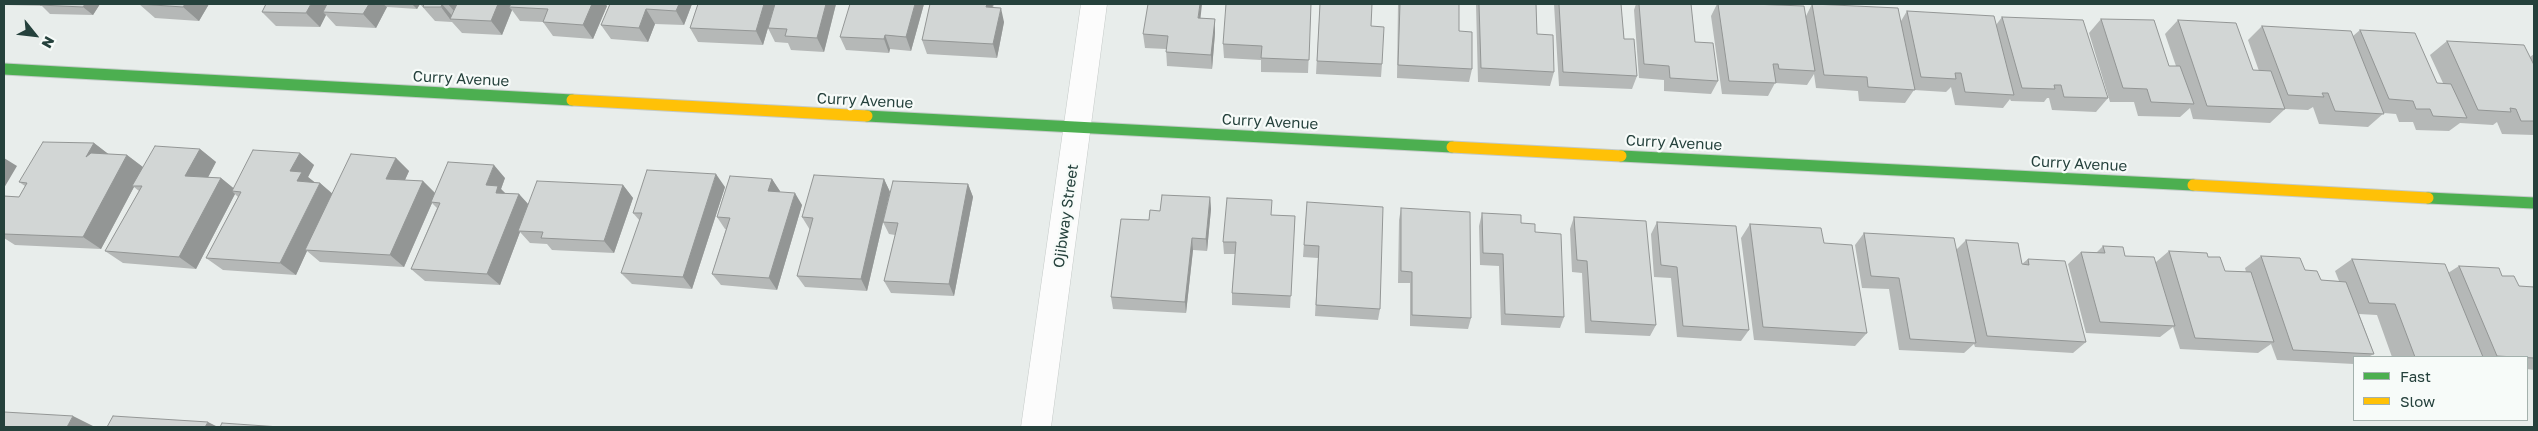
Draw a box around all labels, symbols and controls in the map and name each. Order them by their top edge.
north arrow [10,10,60,60]
text: N [39,34,59,51]
street label: Curry Avenue [412,67,510,91]
street label: Curry Avenue [816,89,914,113]
street label: Curry Avenue [1221,110,1319,134]
street label: Curry Avenue [1625,131,1723,155]
street label: Curry Avenue [2030,152,2128,176]
street label: Ojibway Street [1050,163,1082,269]
legend [2353,356,2528,421]
text: Fast [2400,367,2431,385]
text: Slow [2400,392,2435,410]

